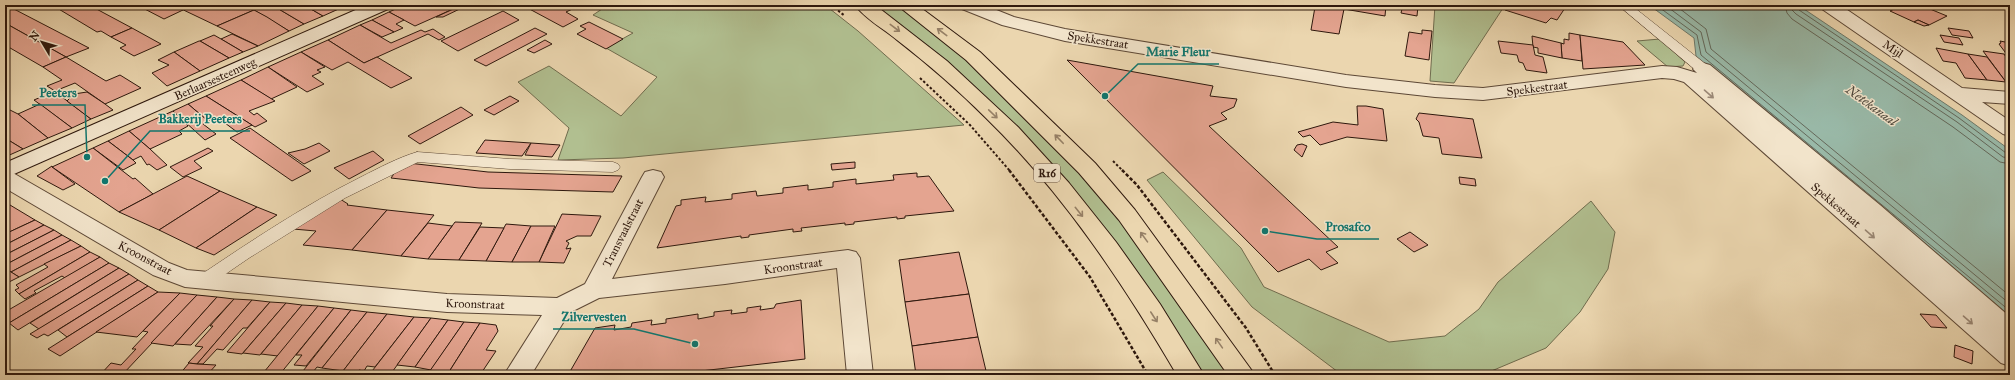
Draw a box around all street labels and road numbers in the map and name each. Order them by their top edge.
street label: Spekkestraat [1067,28,1130,52]
street label: Mijl [1880,37,1907,61]
street label: Berlaarsesteenweg [172,55,259,104]
street label: Spekkestraat [1506,77,1569,99]
road number: R16 [1034,164,1060,182]
street label: Spekkestraat [1808,180,1864,231]
street label: Transvaalstraat [600,196,647,270]
street label: Kroonstraat [116,238,175,278]
street label: Kroonstraat [763,255,824,277]
street label: Kroonstraat [445,296,506,312]

